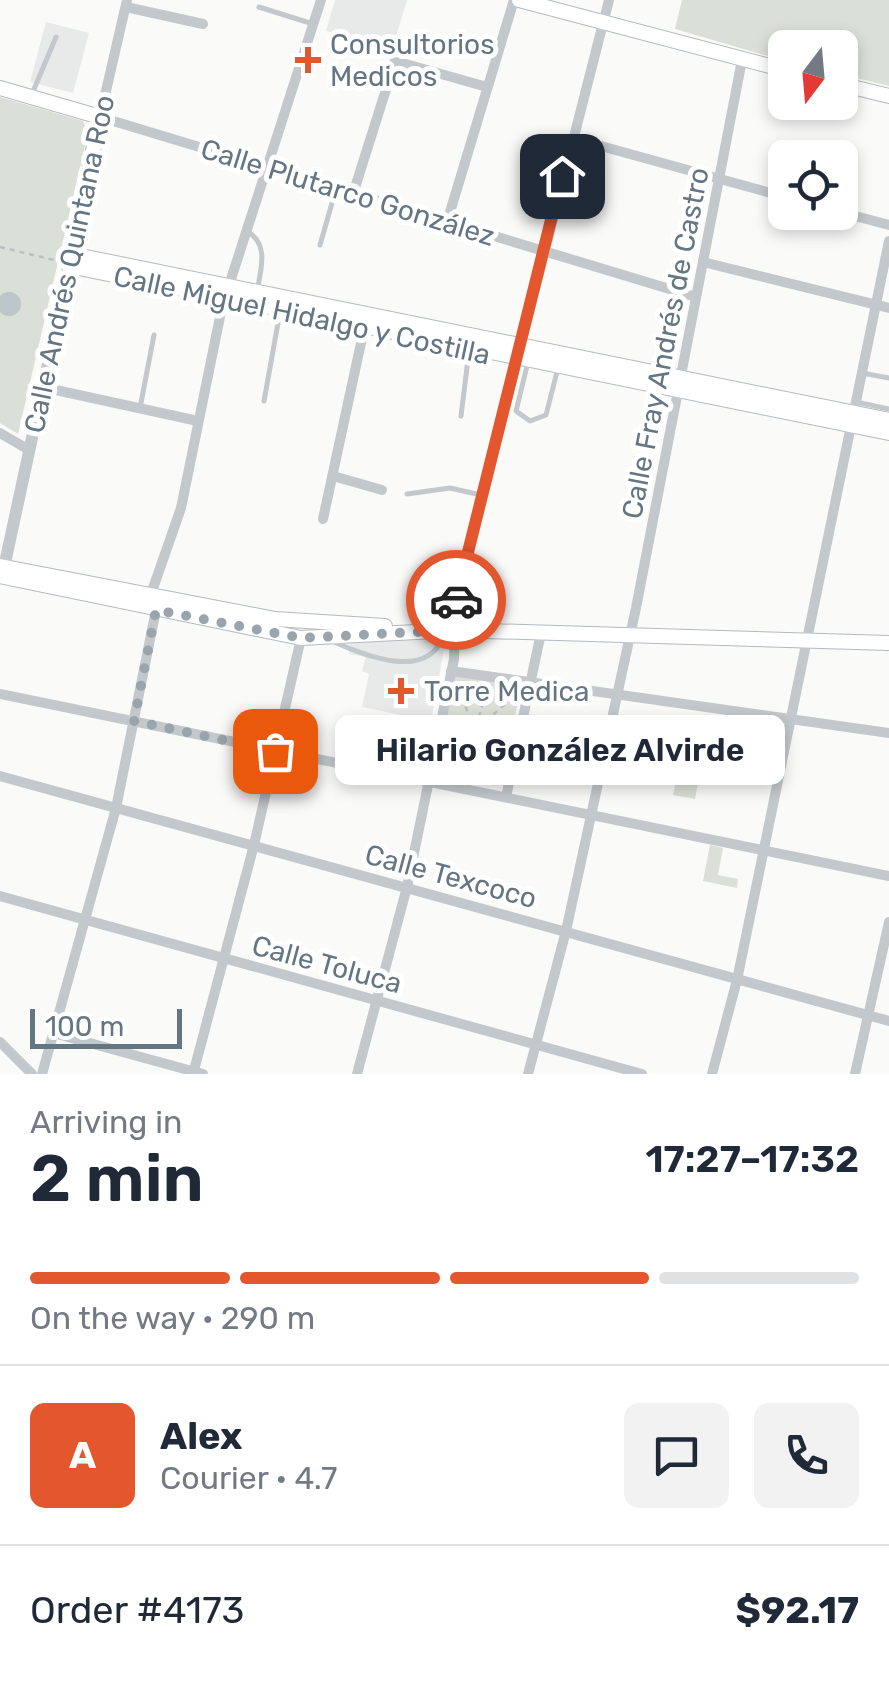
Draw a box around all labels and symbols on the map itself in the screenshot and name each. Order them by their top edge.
place label: Consultorios Medicos [330,28,494,93]
north arrow [768,30,858,120]
marker: Consultorios Medicos [295,47,321,73]
street label: Calle Andrés Quintana Roo [18,92,121,436]
street label: Calle Plutarco González [197,132,499,253]
pin [520,134,605,219]
street label: Calle Fray Andrés de Castro [615,165,716,522]
street label: Calle Miguel Hidalgo y Costilla [111,259,493,372]
courier [406,550,506,650]
place label: Torre Medica [424,675,589,708]
marker: Torre Medica [388,678,414,704]
pin [233,709,318,794]
callout: Hilario González Alvirde [335,716,785,786]
street label: Calle Texcoco [362,838,540,915]
street label: Calle Toluca [248,929,405,1000]
scale bar [30,1004,182,1048]

